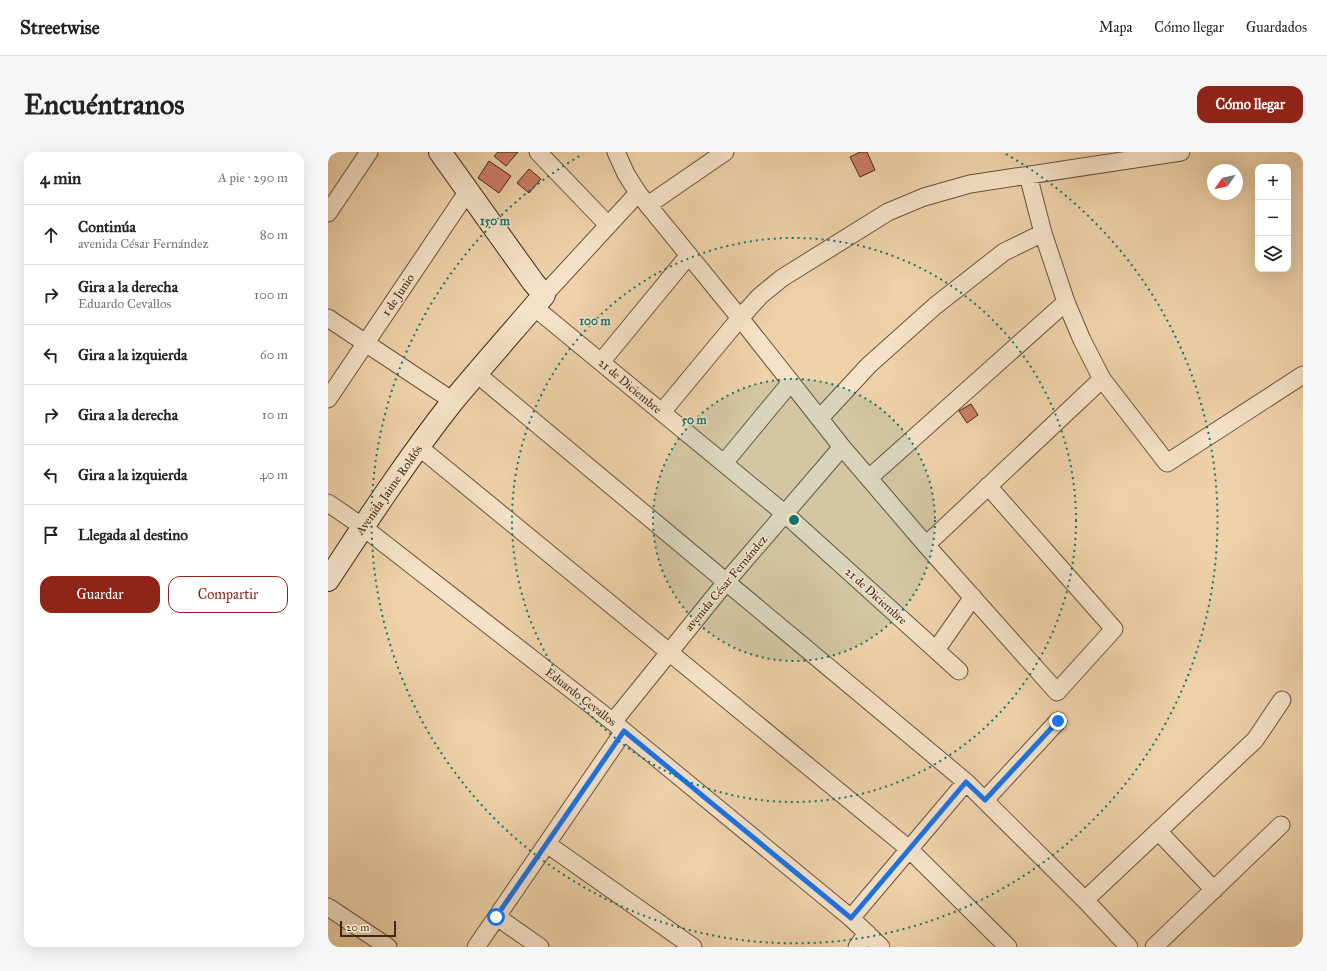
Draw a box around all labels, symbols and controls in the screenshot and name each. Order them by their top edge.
text: Streetwise [20,16,100,39]
text: Mapa [1099,19,1132,36]
text: Cómo llegar [1154,19,1224,36]
text: Guardados [1246,19,1307,36]
button: Cómo llegar [1197,86,1303,123]
text: Encuéntranos [24,87,185,122]
north arrow [1207,164,1243,200]
map controls [1255,164,1291,272]
button: + [1255,164,1291,200]
text: 4 min [40,168,81,189]
text: A pie · 290 m [218,170,288,186]
button: − [1255,200,1291,236]
text: 150 m [480,214,511,228]
text: Continúa [78,218,136,236]
icon: ahead [40,224,62,246]
text: 80 m [260,227,288,243]
text: avenida César Fernández [78,236,208,252]
button: layers [1255,236,1291,272]
street label: 1 de Junio [379,271,418,319]
text: Gira a la derecha [78,278,178,296]
icon: right [40,284,62,306]
text: 100 m [254,287,288,303]
text: Eduardo Cevallos [78,296,171,312]
text: 100 m [579,314,612,328]
icon: left [40,344,62,366]
text: Gira a la izquierda [78,346,187,364]
text: 60 m [260,347,288,363]
street label: 21 de Diciembre [596,356,664,416]
icon: right [40,404,62,426]
text: Gira a la derecha [78,406,178,424]
text: 10 m [262,407,288,423]
text: 50 m [681,413,708,427]
street label: Avenida Jaime Roldós [352,442,426,539]
icon: left [40,464,62,486]
text: Gira a la izquierda [78,466,187,484]
text: 40 m [259,467,288,483]
centre of rings [787,513,801,527]
icon: arrive [40,524,62,546]
text: Llegada al destino [78,526,188,544]
street label: avenida César Fernández [682,532,770,634]
street label: 21 de Diciembre [842,565,910,627]
button: Guardar [40,576,160,613]
button: Compartir [168,576,288,613]
street label: Eduardo Cevallos [543,665,619,729]
route end [1049,712,1067,730]
route start [487,908,505,926]
scale bar [340,919,396,938]
text: 20 m [346,921,369,934]

